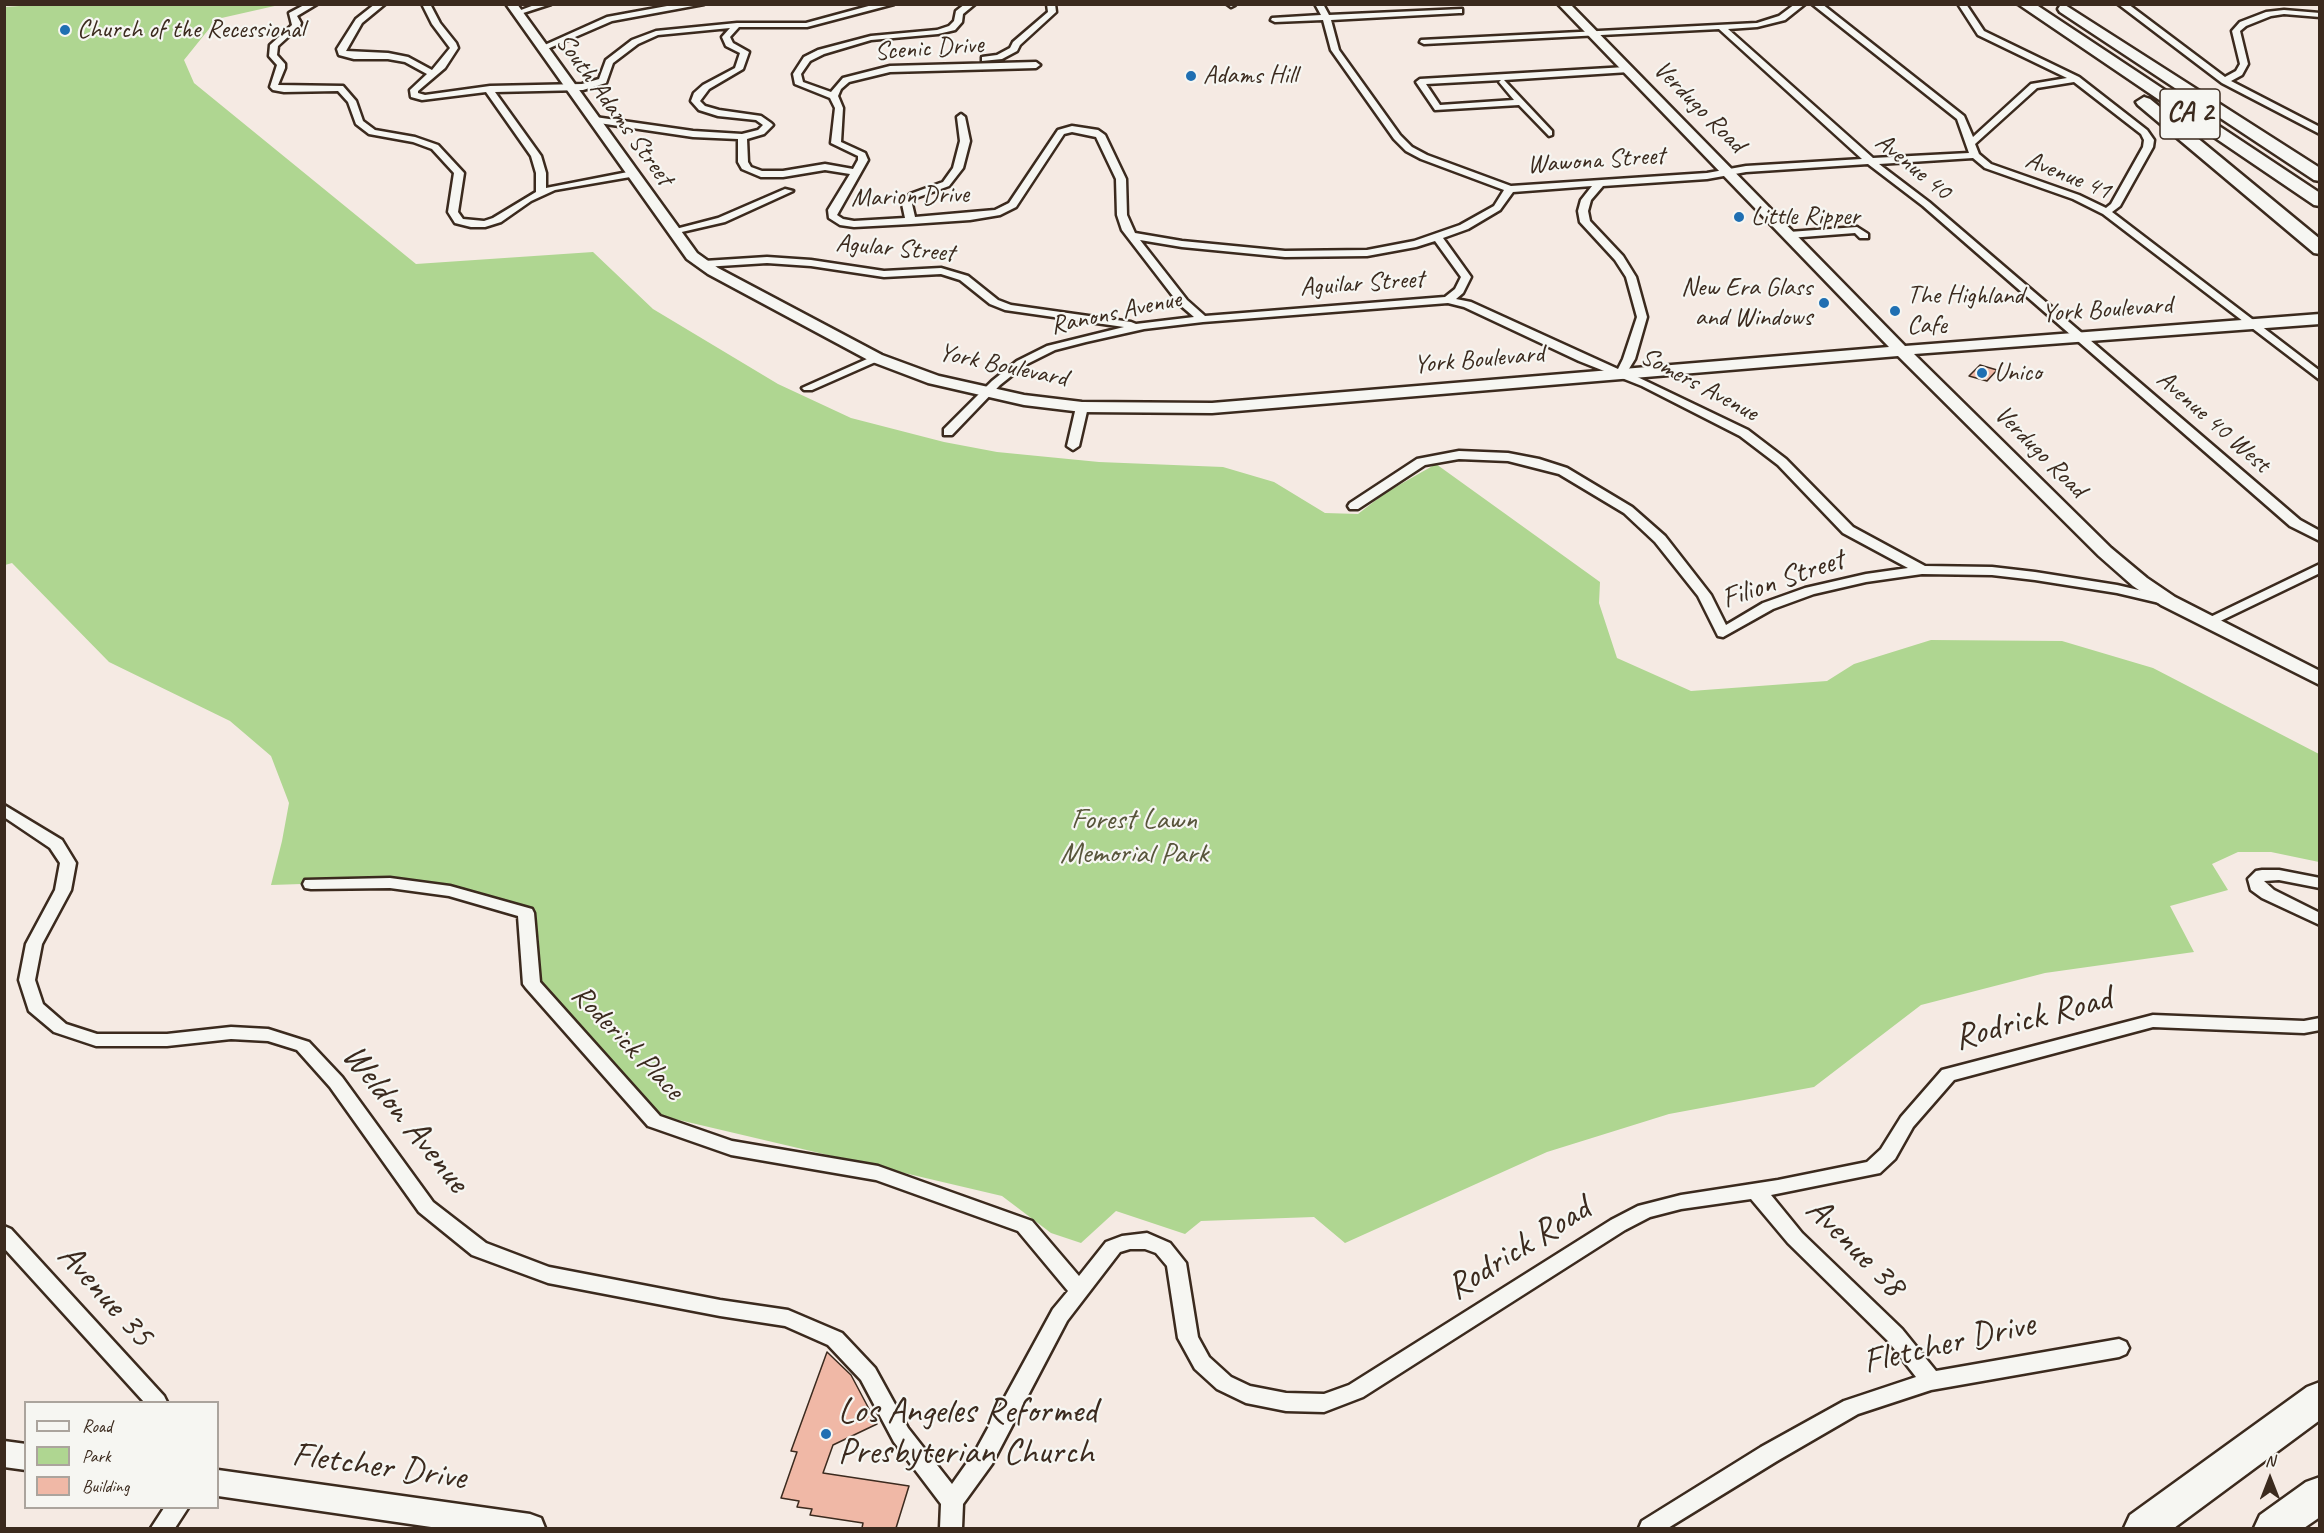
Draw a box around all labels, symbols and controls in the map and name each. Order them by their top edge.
place label: Church of the Recessional [77,14,305,46]
marker: Church of the Recessional [58,23,72,37]
street label: South Adams Street [548,28,680,192]
street label: Scenic Drive [874,30,984,68]
street label: Verdugo Road [1646,54,1752,160]
place label: Adams Hill [1203,60,1297,92]
marker: Adams Hill [1184,69,1198,83]
road number: CA 2 [2160,89,2220,139]
street label: Avenue 40 [1868,127,1958,207]
street label: Wawona Street [1526,141,1666,181]
street label: Avenue 41 [2021,145,2115,207]
street label: Marion Drive [850,179,970,215]
place label: Little Ripper [1751,201,1860,233]
marker: Little Ripper [1732,210,1746,224]
street label: Agular Street [834,228,956,270]
street label: Aguilar Street [1299,264,1425,304]
place label: New Era Glass and Windows [1681,272,1812,334]
place label: The Highland Cafe [1907,280,2024,342]
street label: Ranons Avenue [1048,284,1184,342]
street label: York Boulevard [2041,290,2173,330]
marker: New Era Glass and Windows [1817,296,1831,310]
marker: The Highland Cafe [1888,304,1902,318]
street label: York Boulevard [936,337,1070,395]
street label: York Boulevard [1413,339,1545,381]
street label: Somers Avenue [1635,341,1763,429]
place label: Unico [1994,357,2041,389]
street label: Avenue 40 West [2150,364,2276,480]
marker: Unico [1975,366,1989,380]
street label: Verdugo Road [1987,399,2093,505]
street label: Filion Street [1717,542,1849,618]
park label: Forest Lawn Memorial Park [1060,802,1208,872]
street label: Rodrick Road [1950,977,2116,1061]
street label: Roderick Place [563,978,691,1108]
street label: Weldon Avenue [332,1036,478,1202]
street label: Rodrick Road [1439,1188,1599,1310]
street label: Avenue 38 [1796,1189,1914,1307]
street label: Avenue 35 [48,1236,162,1356]
street label: Fletcher Drive [1859,1303,2039,1385]
place label: Los Angeles Reformed Presbyterian Church [838,1391,1097,1476]
legend [24,1401,219,1509]
text: Road [82,1415,112,1437]
marker: Los Angeles Reformed Presbyterian Church [819,1427,833,1441]
street label: Fletcher Drive [289,1433,469,1501]
text: Park [82,1445,111,1467]
north arrow [2240,1449,2300,1509]
text: N [2265,1451,2275,1471]
text: Building [82,1475,129,1497]

